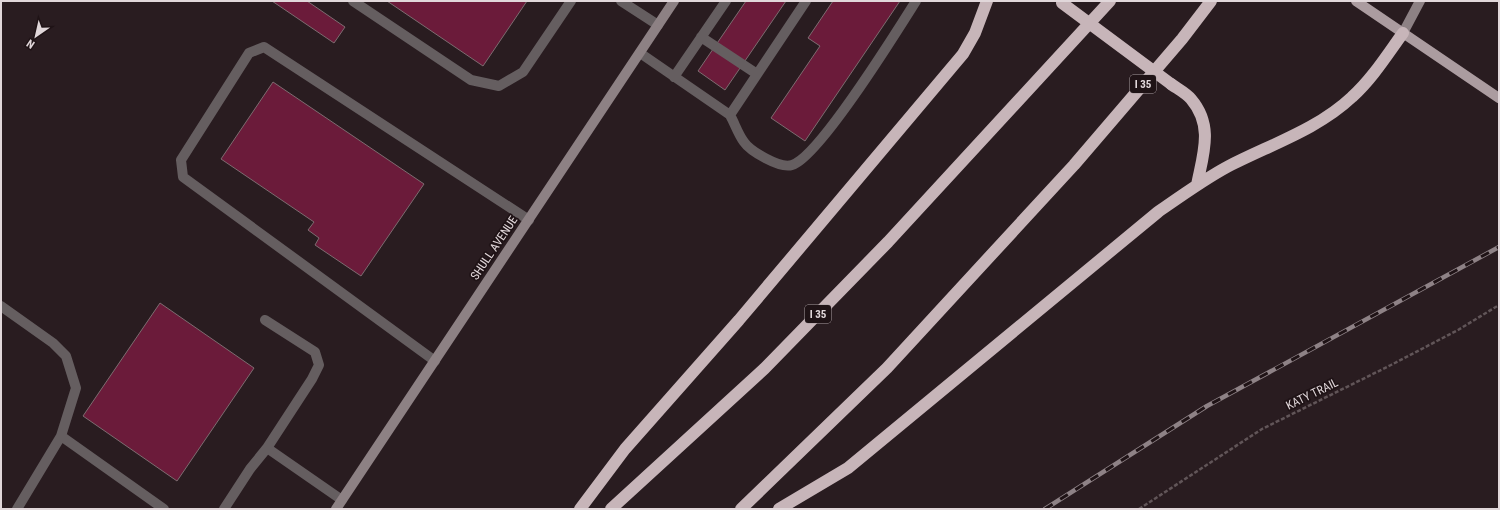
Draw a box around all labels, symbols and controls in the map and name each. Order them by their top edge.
north arrow [16,16,56,56]
text: N [24,36,37,51]
road number: I 35 [1130,75,1156,93]
street label: SHULL AVENUE [468,213,520,283]
road number: I 35 [805,305,831,323]
street label: KATY TRAIL [1284,375,1341,413]

